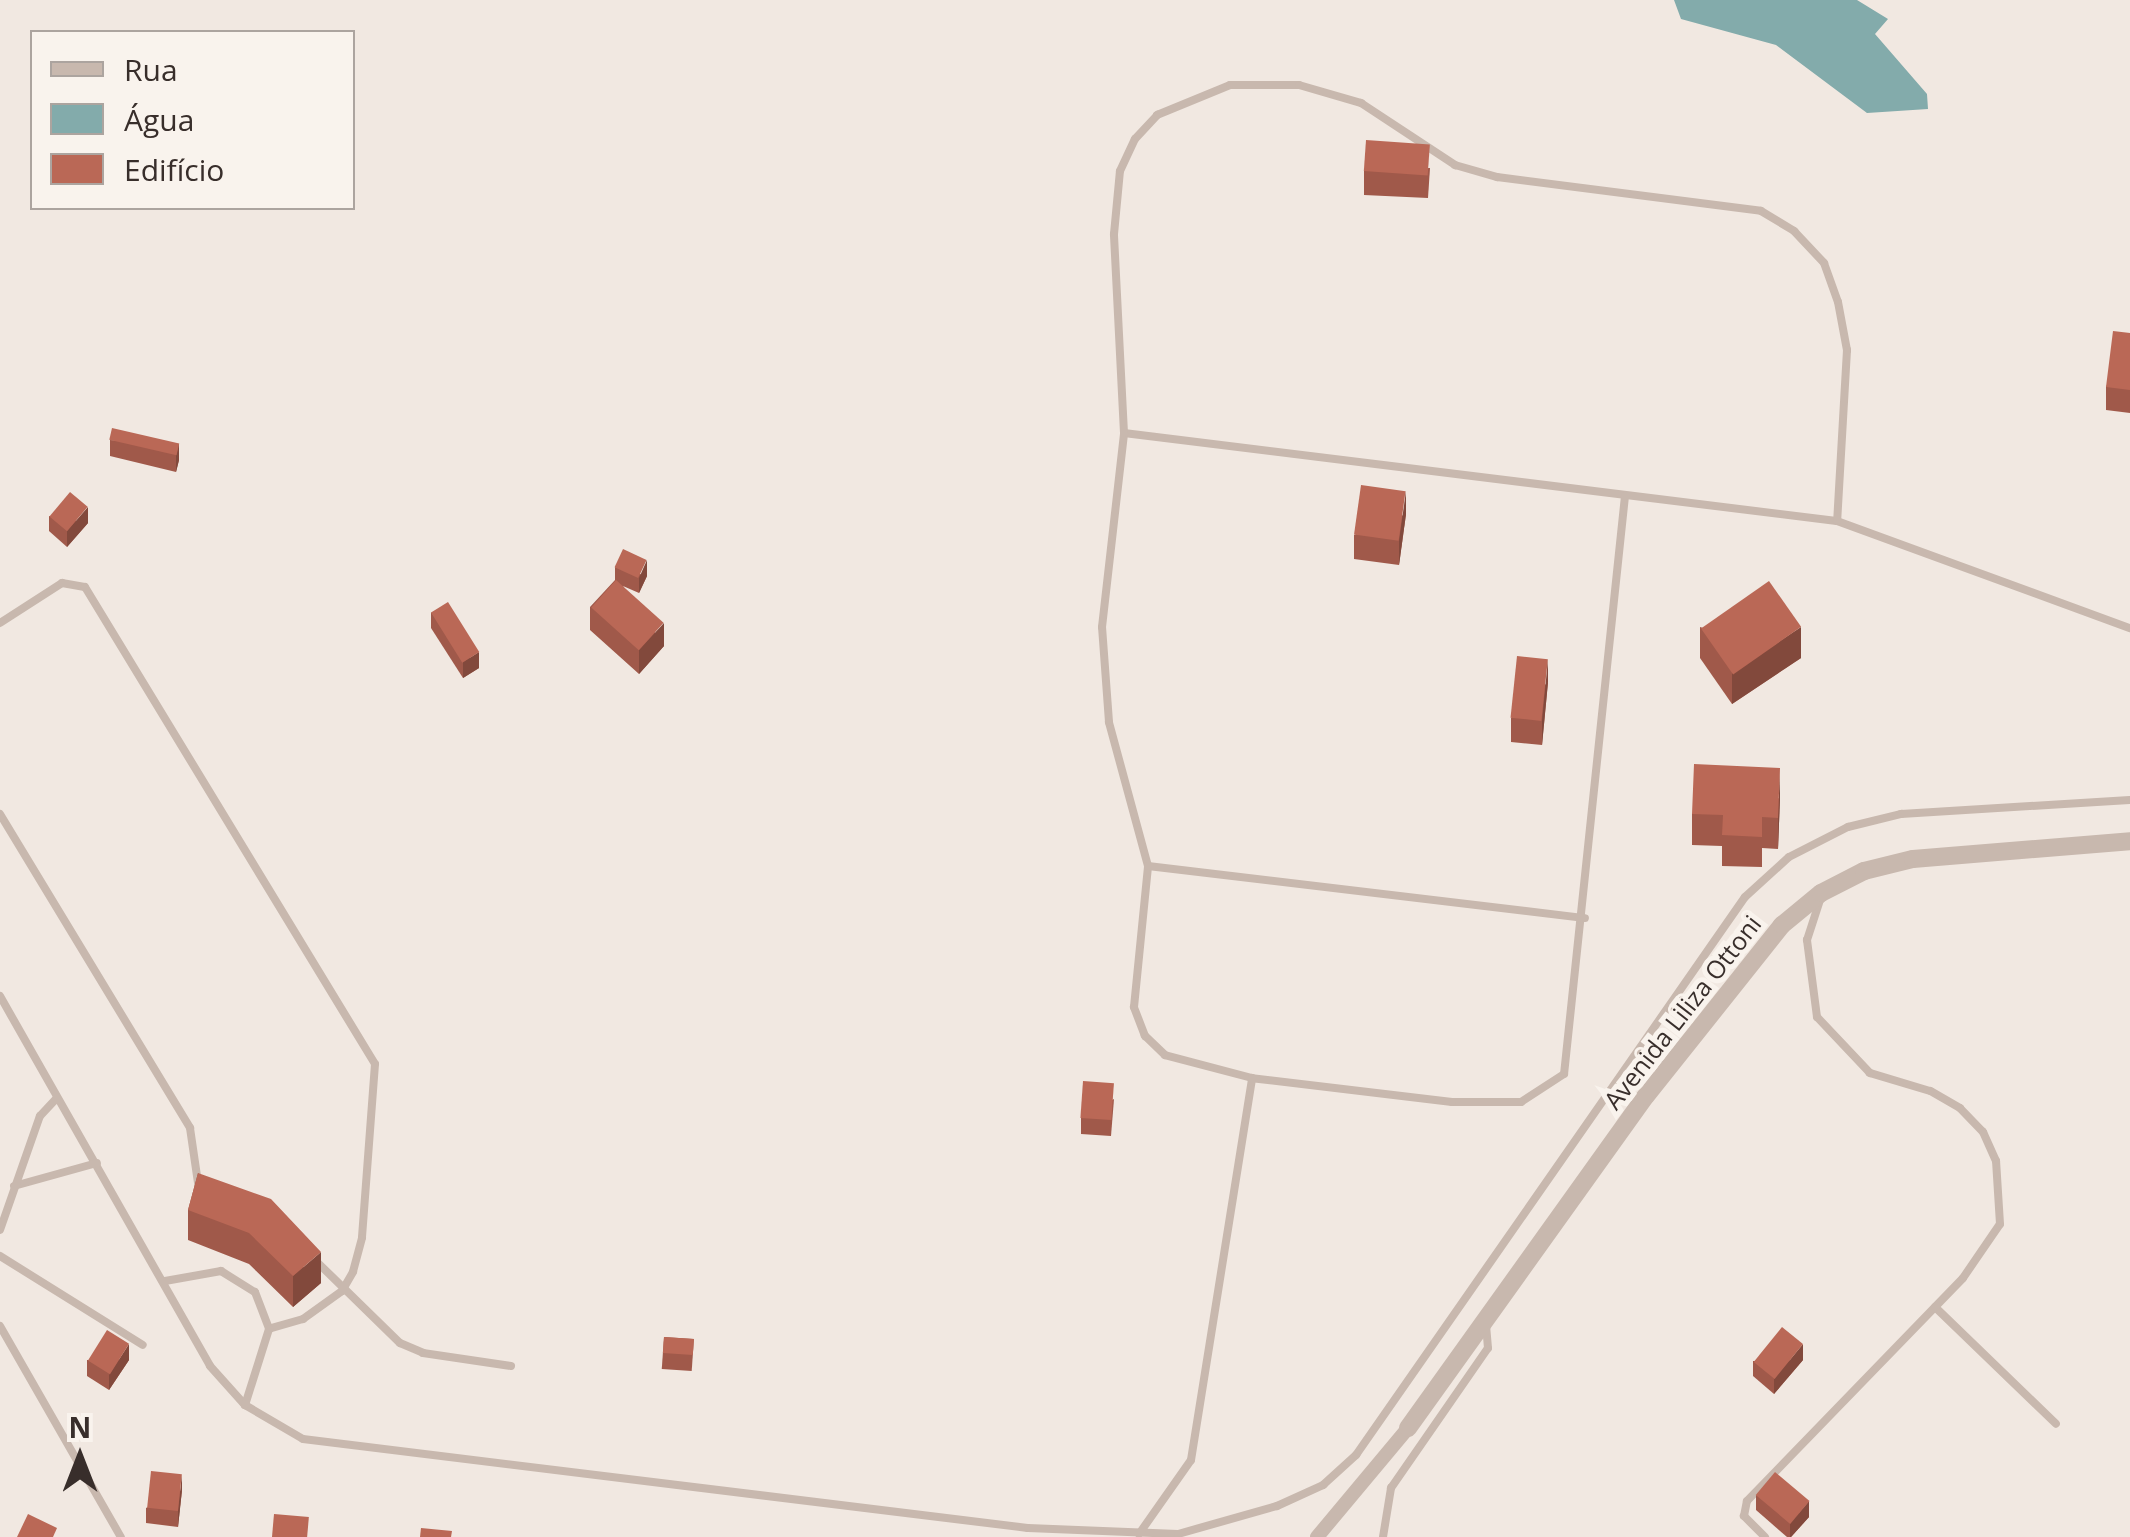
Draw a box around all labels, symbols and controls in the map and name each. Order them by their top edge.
legend [30,30,355,210]
text: Rua [124,49,178,90]
text: Água [124,99,194,140]
text: Edifício [124,149,224,190]
street label: Avenida Liliza Ottoni [1597,909,1767,1115]
north arrow [30,1407,130,1507]
text: N [69,1408,91,1446]

